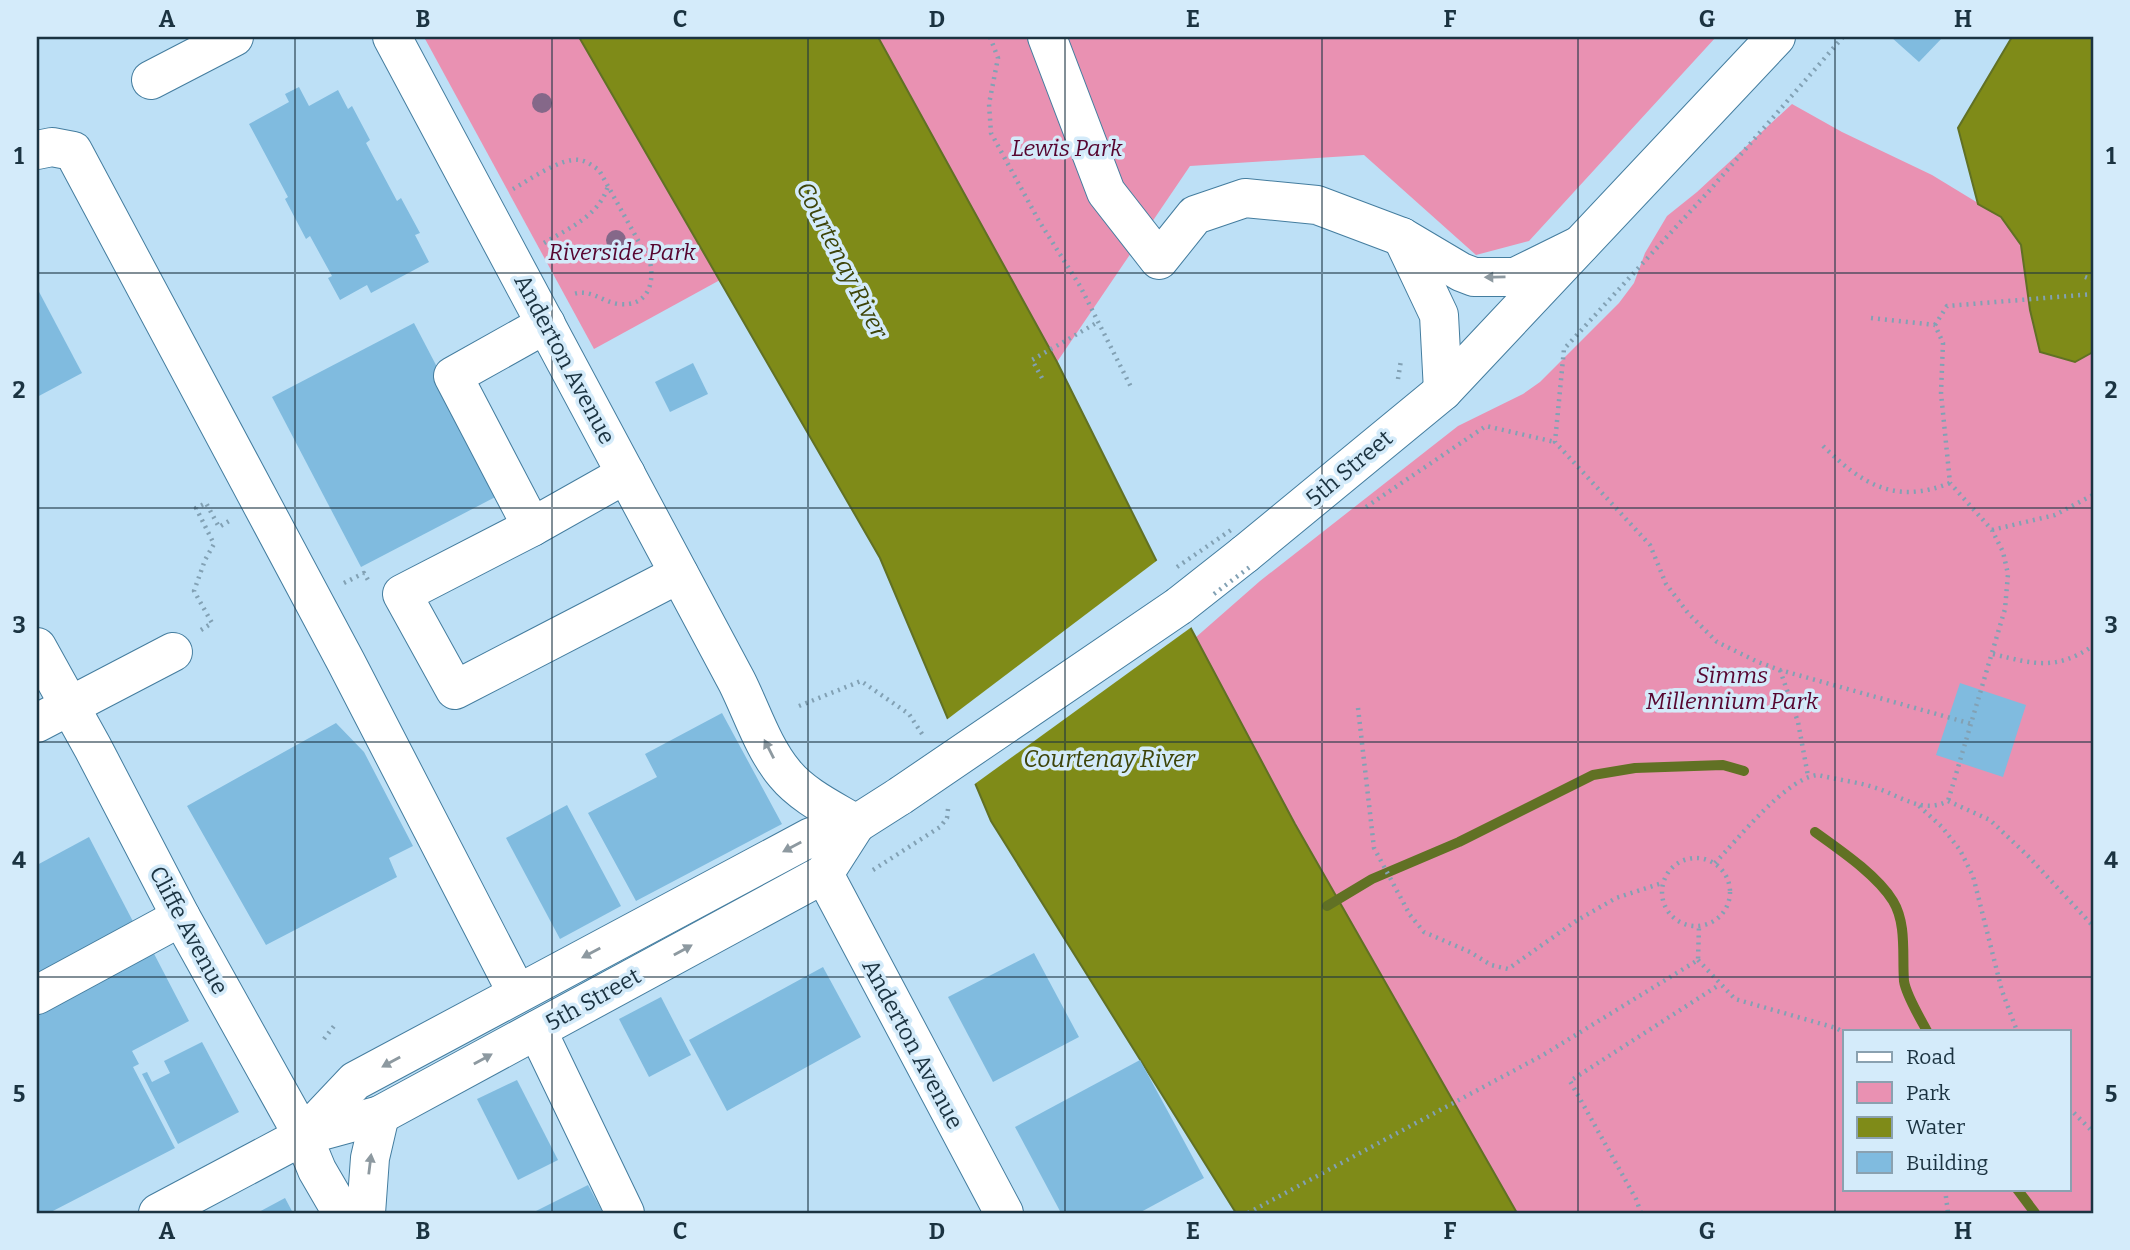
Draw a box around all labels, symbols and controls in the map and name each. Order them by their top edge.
text: A [159,5,176,33]
text: B [416,5,430,33]
text: C [673,5,687,33]
text: D [929,5,945,33]
text: E [1186,5,1200,33]
text: F [1444,5,1457,33]
text: G [1699,5,1716,33]
text: H [1954,5,1972,33]
park label: Lewis Park [1012,134,1123,162]
text: 1 [14,142,24,170]
text: 1 [2106,142,2116,170]
water label: Courtenay River [791,177,894,344]
park label: Riverside Park [548,238,696,266]
street label: Anderton Avenue [508,269,622,449]
one-way arrow [1484,271,1506,283]
text: 2 [13,376,26,404]
text: 2 [2105,376,2118,404]
street label: 5th Street [1300,424,1398,512]
text: 3 [12,611,26,639]
text: 3 [2104,611,2118,639]
park label: Simms Millennium Park [1646,661,1819,715]
one-way arrow [764,739,775,759]
water label: Courtenay River [1023,745,1196,773]
one-way arrow [782,841,802,852]
text: 4 [12,846,26,874]
text: 4 [2104,846,2118,874]
street label: Cliffe Avenue [144,861,234,999]
one-way arrow [673,945,693,956]
one-way arrow [581,948,601,959]
street label: Anderton Avenue [856,954,970,1134]
street label: 5th Street [541,961,645,1037]
legend [1843,1030,2070,1190]
text: Road [1906,1044,1955,1070]
one-way arrow [473,1053,493,1065]
one-way arrow [382,1056,401,1068]
text: 5 [13,1080,25,1108]
text: Park [1906,1080,1950,1106]
text: 5 [2105,1080,2117,1108]
text: Water [1906,1114,1965,1140]
text: Building [1906,1150,1989,1176]
one-way arrow [365,1153,376,1175]
text: A [159,1217,176,1245]
text: B [416,1217,430,1245]
text: C [673,1217,687,1245]
text: D [929,1217,945,1245]
text: E [1186,1217,1200,1245]
text: F [1444,1217,1457,1245]
text: G [1699,1217,1716,1245]
text: H [1954,1217,1972,1245]

